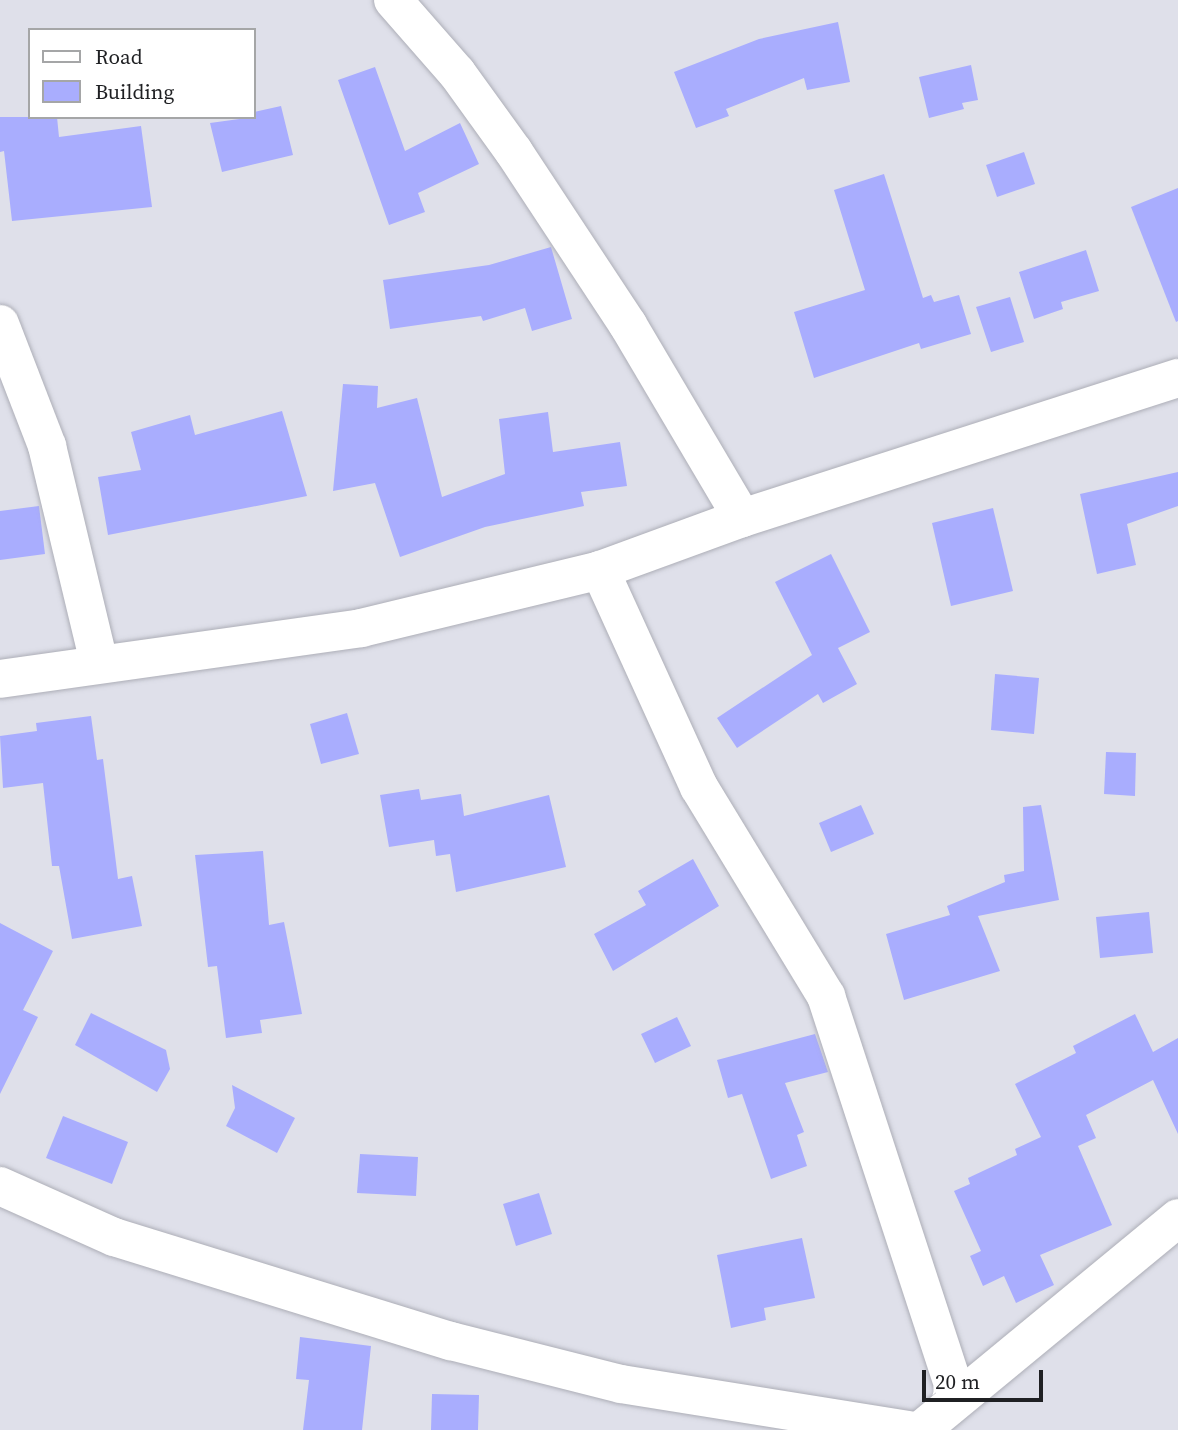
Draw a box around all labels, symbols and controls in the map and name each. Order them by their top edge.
legend [28,28,256,119]
text: Road [95,42,143,71]
text: Building [95,77,174,106]
scale bar [926,1356,1047,1400]
text: 20 m [935,1367,980,1396]

